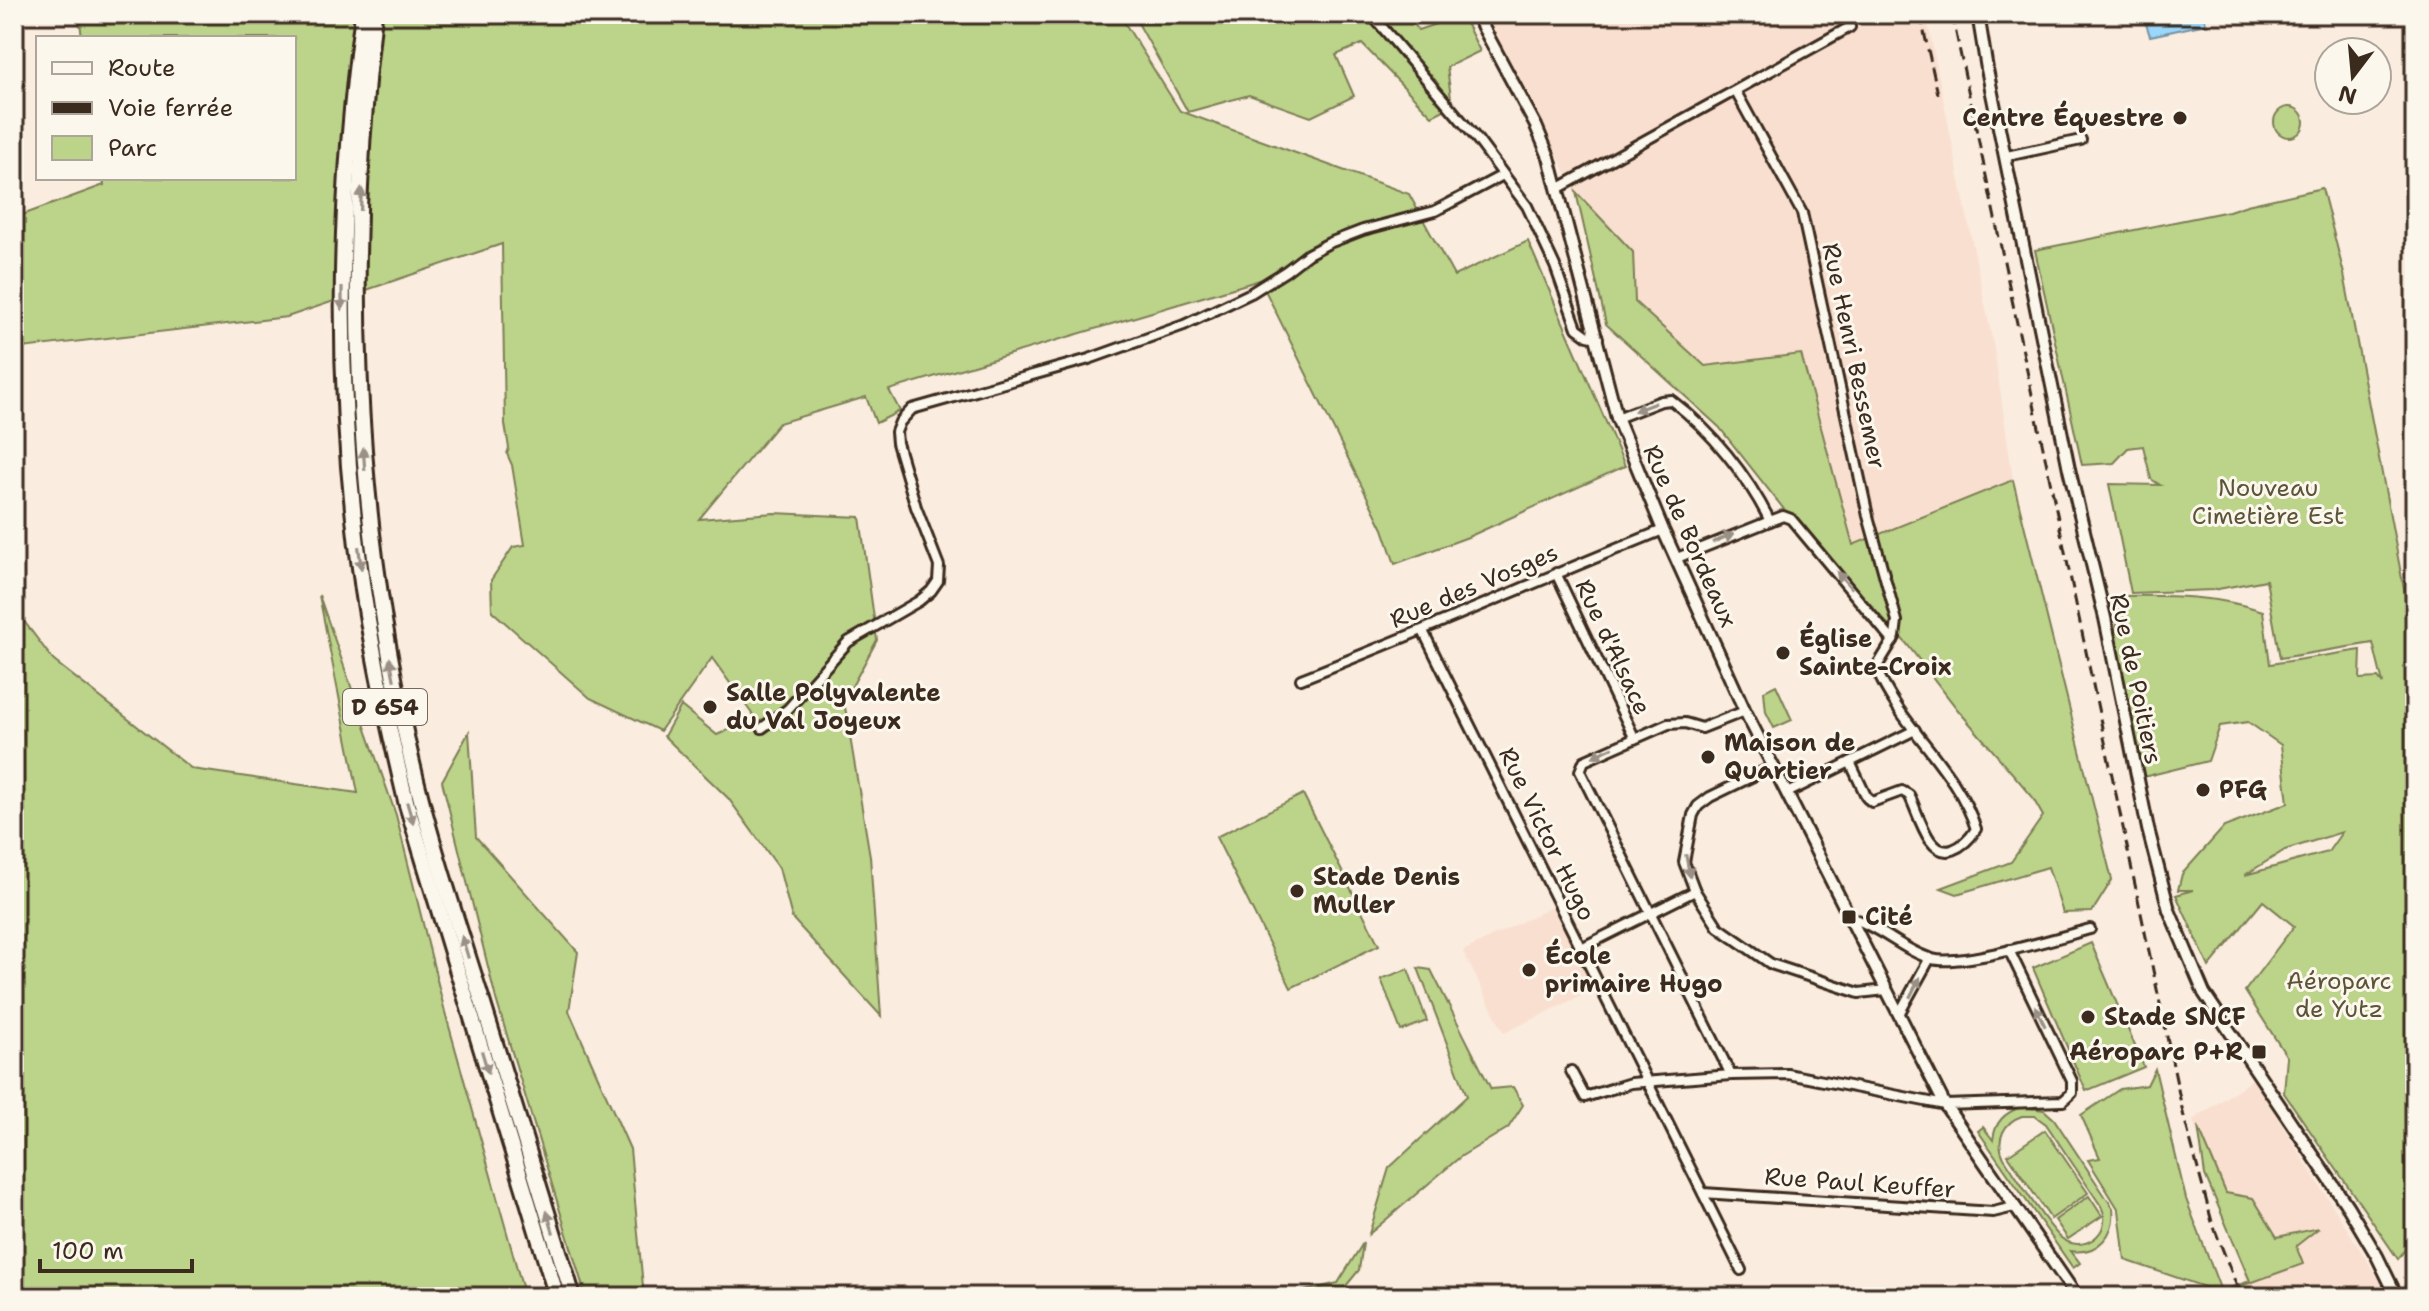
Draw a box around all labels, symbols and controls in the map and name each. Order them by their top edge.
legend [36,36,296,180]
north arrow [2313,36,2393,116]
text: Route [108,52,176,84]
text: N [2335,78,2360,111]
text: Voie ferrée [108,92,233,124]
place label: Centre Équestre [1962,100,2164,134]
marker: Centre Équestre [2171,109,2189,127]
text: Parc [108,132,157,164]
one-way arrow [354,186,367,211]
street label: Rue Henri Bessemer [1814,240,1894,472]
one-way arrow [336,287,348,312]
one-way arrow [1633,401,1657,414]
street label: Rue de Bordeaux [1635,440,1745,632]
one-way arrow [357,446,370,471]
park label: Nouveau Cimetière Est [2192,472,2344,532]
one-way arrow [1711,531,1735,544]
street label: Rue des Vosges [1385,536,1563,636]
one-way arrow [353,546,366,571]
one-way arrow [1836,571,1853,591]
street label: Rue d'Alsace [1568,574,1658,720]
street label: Rue de Poitiers [2102,591,2170,767]
place label: Église Sainte-Croix [1799,621,1952,683]
marker: Église Sainte-Croix [1774,644,1792,662]
one-way arrow [385,656,397,681]
place label: Salle Polyvalente du Val Joyeux [726,677,941,737]
road number: D 654 [343,689,427,725]
marker: Salle Polyvalente du Val Joyeux [701,698,719,716]
place label: Maison de Quartier [1724,727,1855,787]
street label: Rue Victor Hugo [1491,742,1603,926]
one-way arrow [1592,745,1615,759]
marker: Maison de Quartier [1699,748,1717,766]
place label: PFG [2219,774,2267,806]
marker: PFG [2194,781,2212,799]
one-way arrow [404,800,416,825]
one-way arrow [1683,854,1695,879]
place label: Stade Denis Muller [1313,861,1460,921]
marker: Stade Denis Muller [1288,882,1306,900]
place label: Cité [1865,901,1913,933]
marker: Cité [1840,908,1858,926]
one-way arrow [458,935,471,959]
place label: École primaire Hugo [1545,938,1723,1000]
marker: École primaire Hugo [1520,961,1538,979]
park label: Aéroparc de Yutz [2286,965,2392,1025]
one-way arrow [1909,975,1922,998]
place label: Stade SNCF [2104,1001,2246,1033]
one-way arrow [2033,1004,2047,1027]
marker: Stade SNCF [2079,1008,2097,1026]
place label: Aéroparc P+R [2069,1036,2243,1068]
marker: Aéroparc P+R [2250,1043,2268,1061]
one-way arrow [479,1050,492,1074]
street label: Rue Paul Keuffer [1763,1160,1957,1206]
one-way arrow [543,1210,556,1234]
scale bar [40,1223,192,1273]
text: 100 m [52,1235,124,1267]

